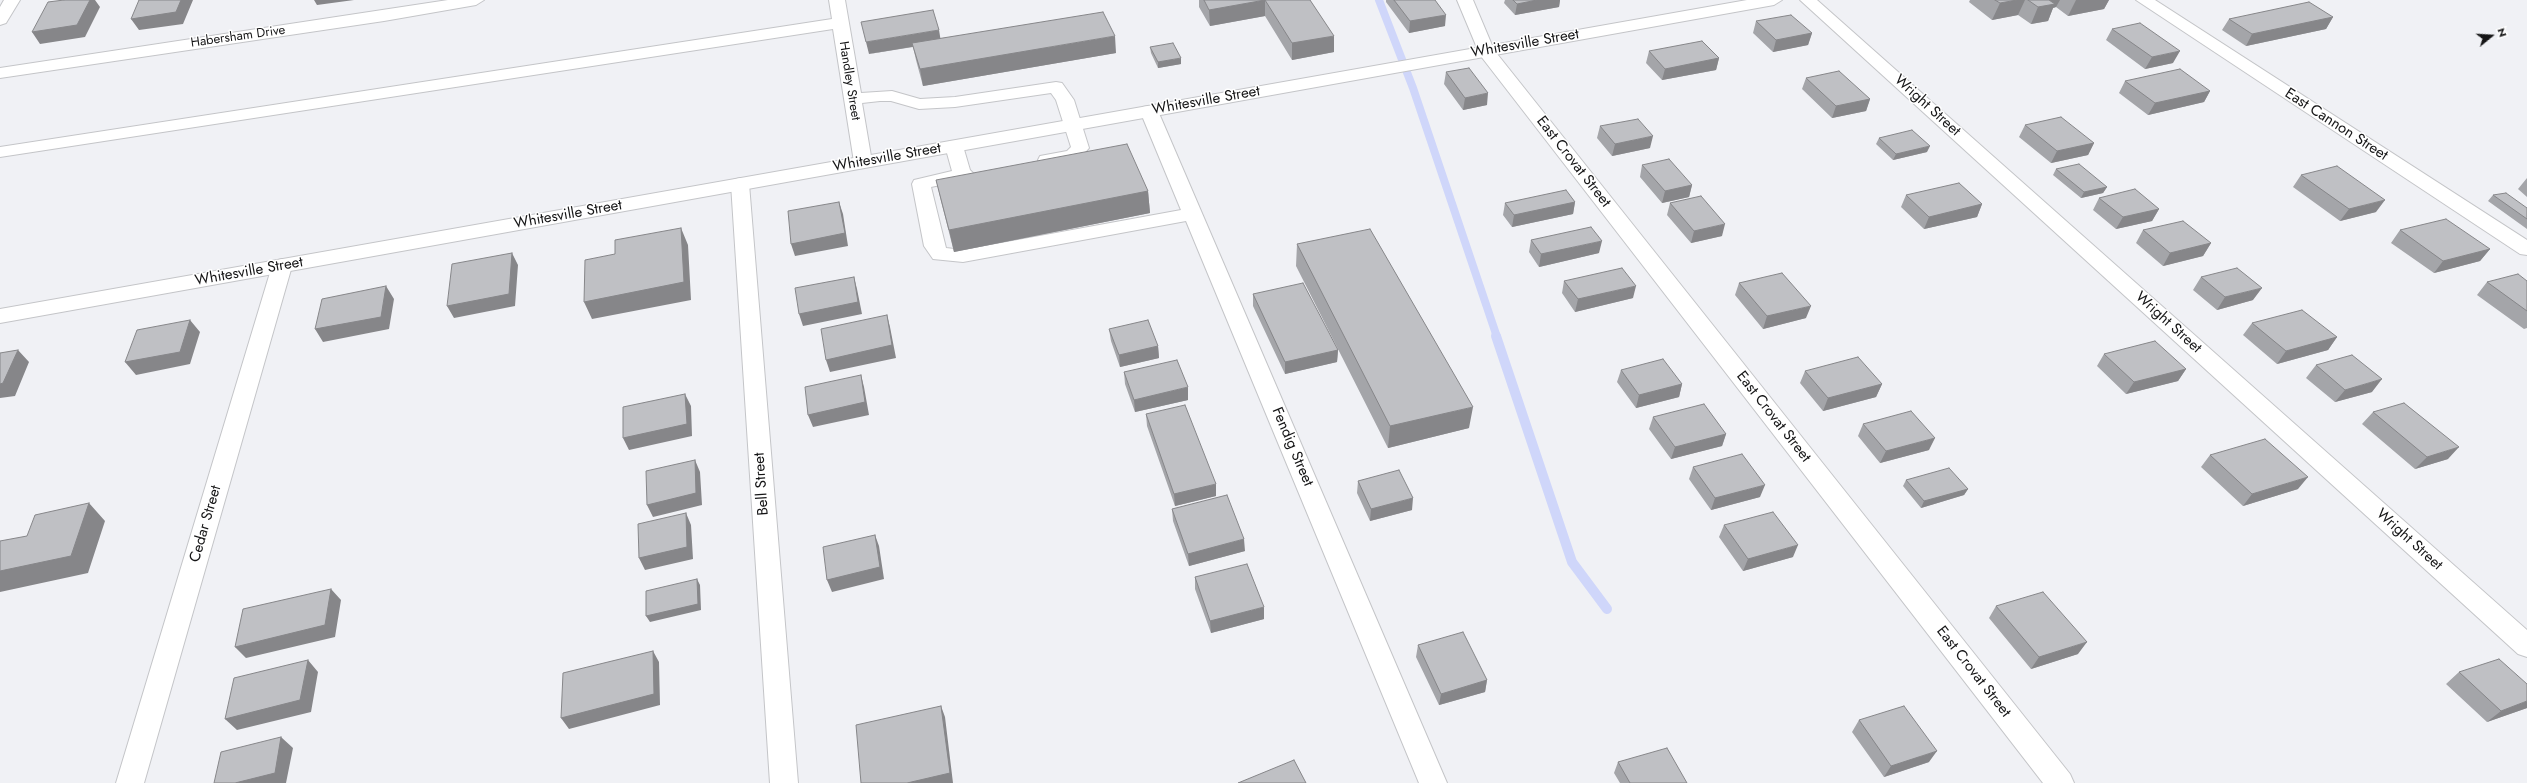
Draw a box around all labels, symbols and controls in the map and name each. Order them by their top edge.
north arrow [2471,16,2511,56]
street label: Habersham Drive [190,23,286,51]
street label: Whitesville Street [1470,26,1580,62]
text: N [2493,26,2511,39]
street label: Handley Street [835,40,863,122]
street label: Wright Street [1890,71,1964,141]
street label: Whitesville Street [1151,83,1261,119]
street label: East Cannon Street [2281,85,2391,165]
street label: East Crovat Street [1532,113,1614,211]
street label: Whitesville Street [832,140,942,176]
street label: Whitesville Street [513,197,623,233]
street label: Whitesville Street [194,254,304,290]
street label: Wright Street [2131,288,2205,358]
street label: East Crovat Street [1732,368,1814,466]
street label: Fendig Street [1267,405,1317,489]
street label: Bell Street [751,452,773,516]
street label: Cedar Street [186,483,226,565]
street label: Wright Street [2372,505,2446,575]
street label: East Crovat Street [1932,623,2014,721]

